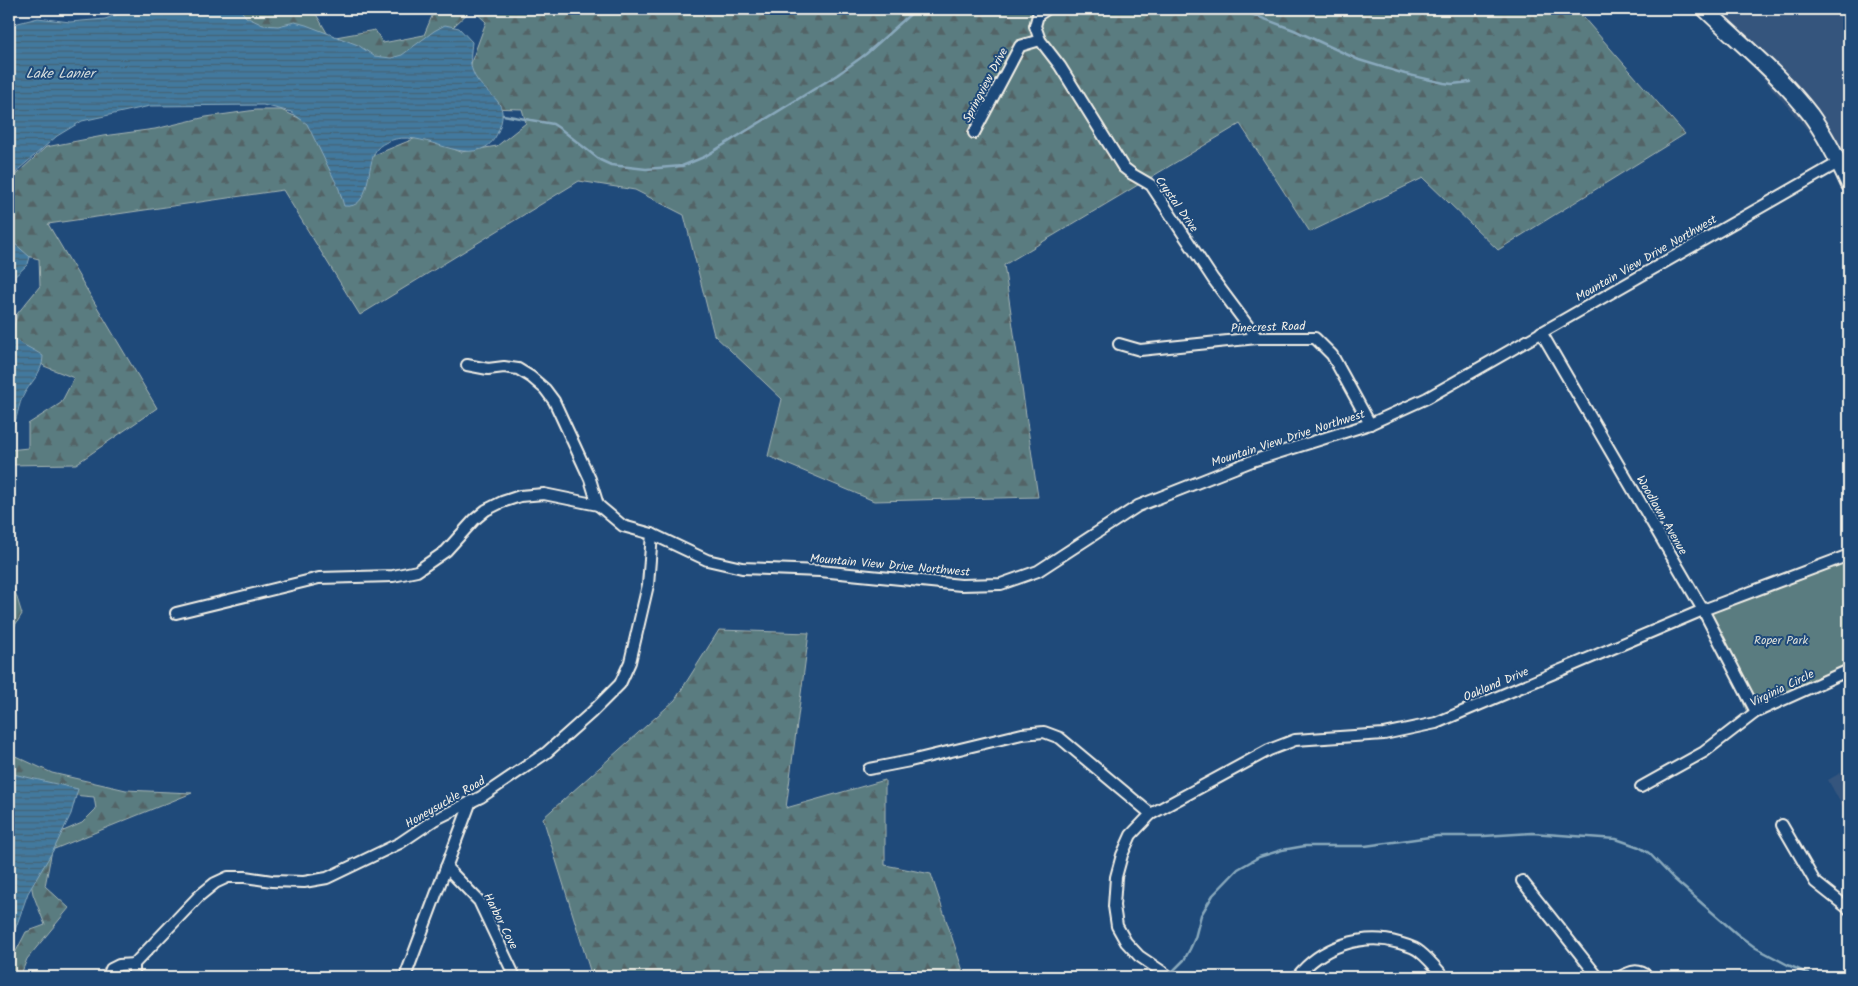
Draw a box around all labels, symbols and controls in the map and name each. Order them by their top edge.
street label: Springview Drive [958,44,1013,126]
water label: Lake Lanier [26,63,98,85]
street label: Crystal Drive [1150,172,1203,237]
street label: Mountain View Drive Northwest [1572,210,1721,307]
street label: Pinecrest Road [1230,317,1307,338]
street label: Mountain View Drive Northwest [1209,405,1368,472]
street label: Woodlawn Avenue [1631,472,1692,559]
street label: Mountain View Drive Northwest [809,549,971,582]
park label: Roper Park [1754,631,1808,650]
street label: Oakland Drive [1461,662,1532,707]
street label: Virginia Circle [1747,664,1818,712]
street label: Honeysuckle Road [402,771,490,833]
street label: Harbor Cove [478,890,523,953]

